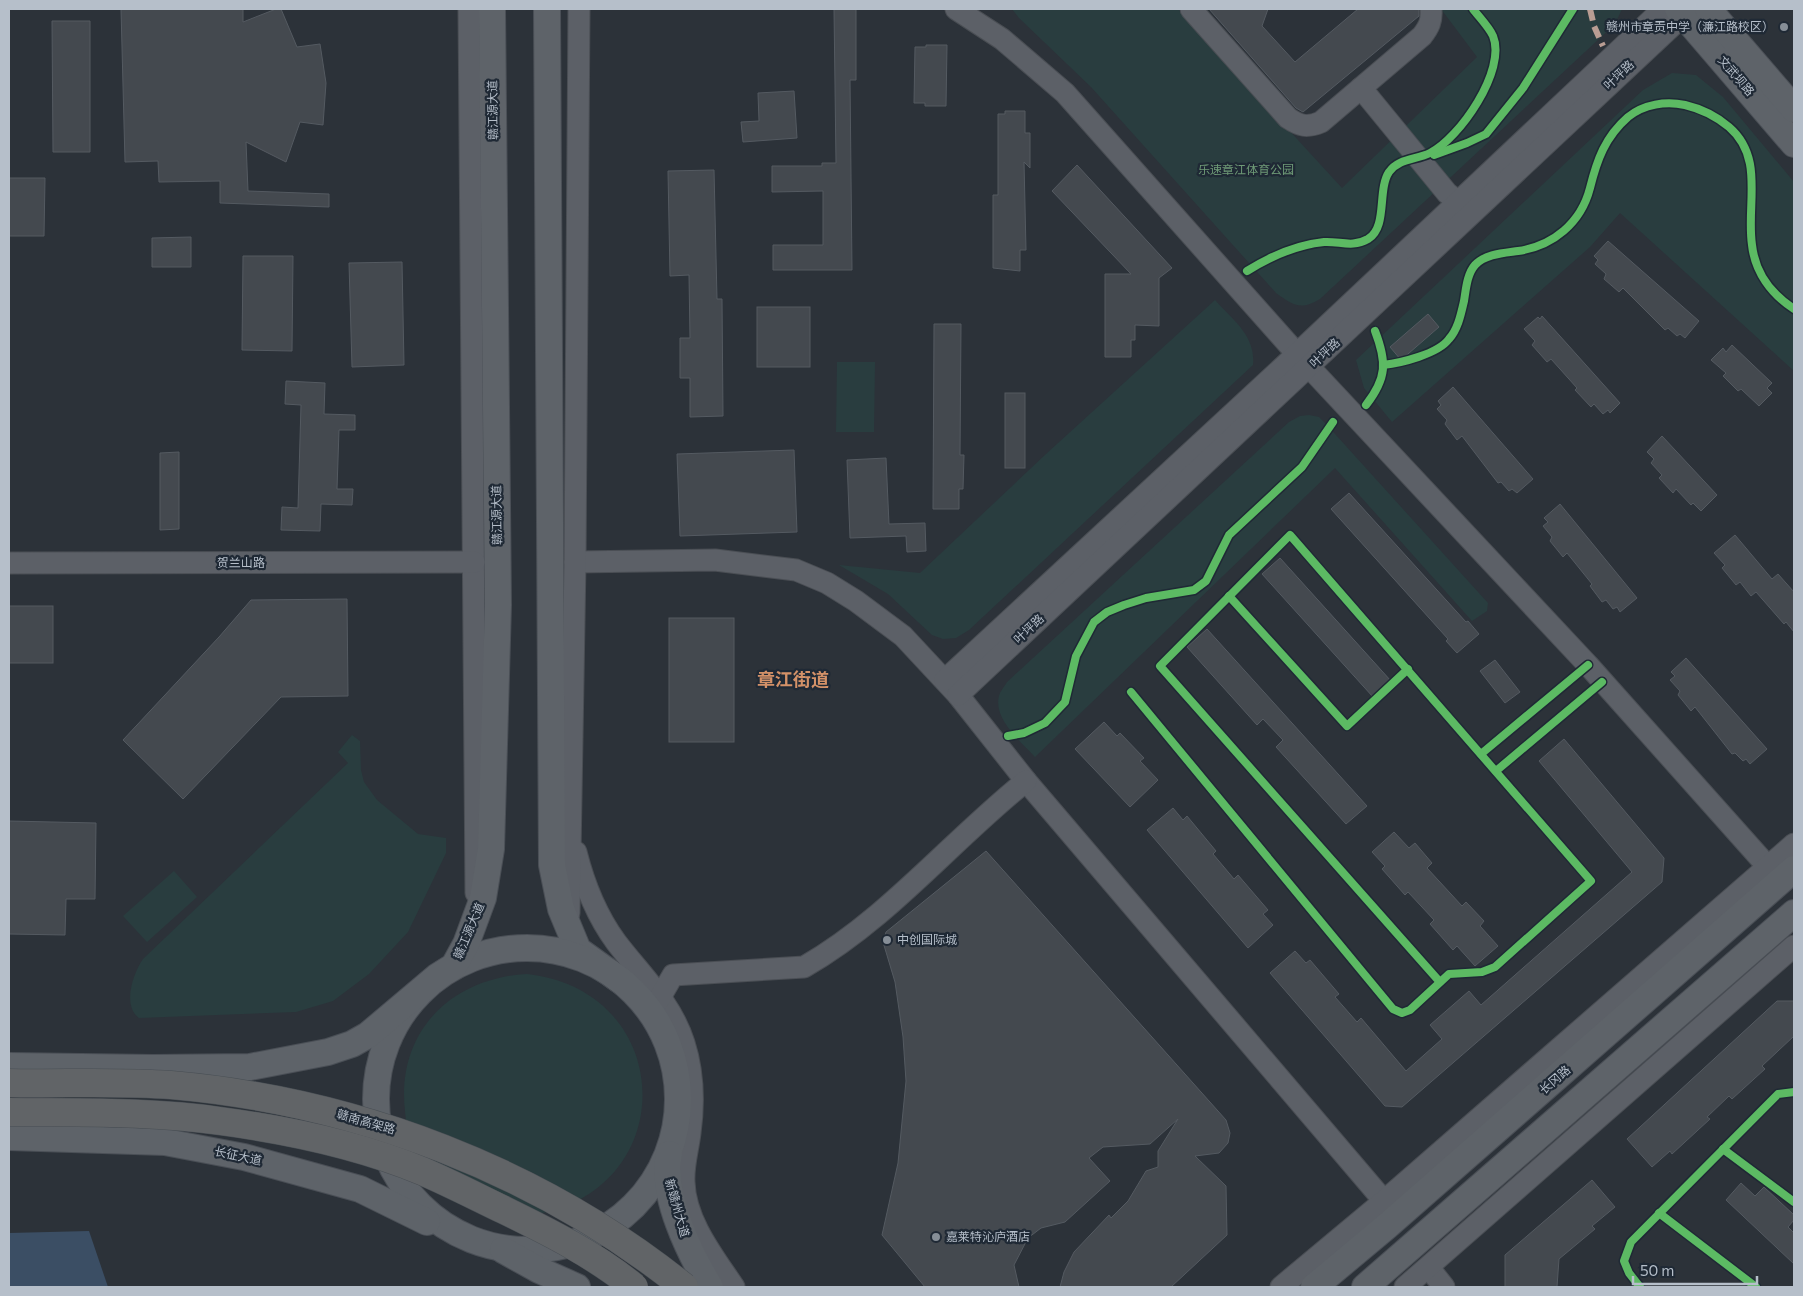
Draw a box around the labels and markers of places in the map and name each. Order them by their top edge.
place label: 赣州市章贡中学（濂江路校区） [1606,19,1774,33]
marker: 赣州市章贡中学（濂江路校区） [1778,21,1790,33]
place label: 中创国际城 [897,932,957,946]
marker: 中创国际城 [881,934,893,946]
place label: 嘉莱特沁庐酒店 [946,1229,1030,1243]
marker: 嘉莱特沁庐酒店 [930,1231,942,1243]

